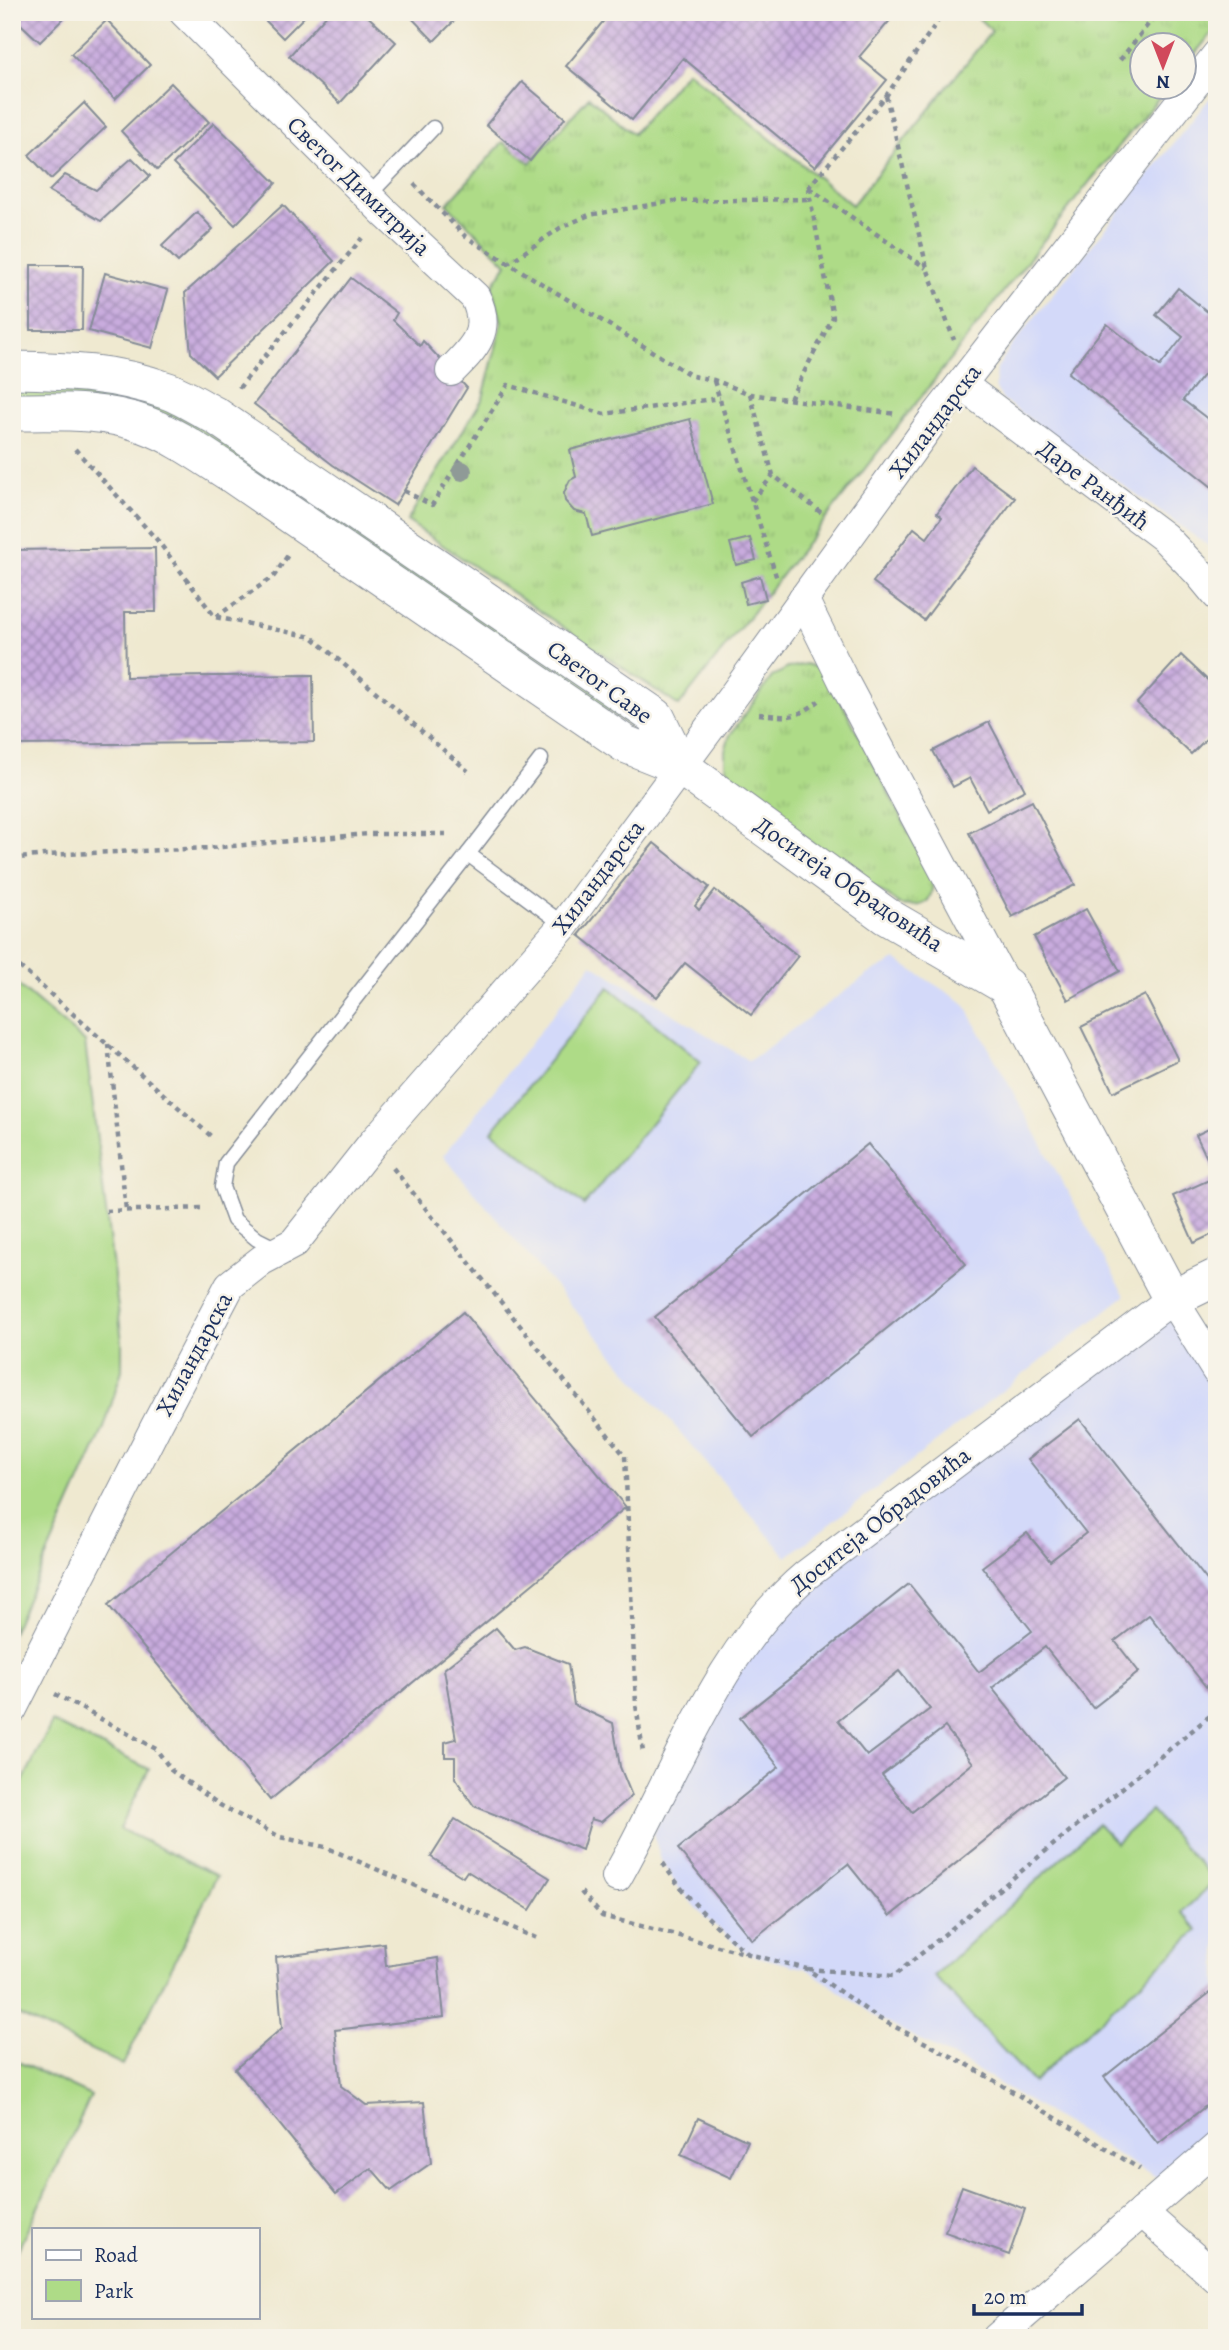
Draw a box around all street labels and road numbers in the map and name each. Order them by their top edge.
street label: Светог Димитрија [280,109,438,263]
street label: Хиландарска [881,357,989,485]
street label: Даре Ранђић [1032,432,1157,538]
street label: Светог Саве [541,633,659,731]
street label: Доситеја Обрадовића [748,809,950,959]
street label: Хиландарска [544,813,652,941]
street label: Хиландарска [148,1287,240,1421]
street label: Доситеја Обрадовића [783,1439,977,1601]

